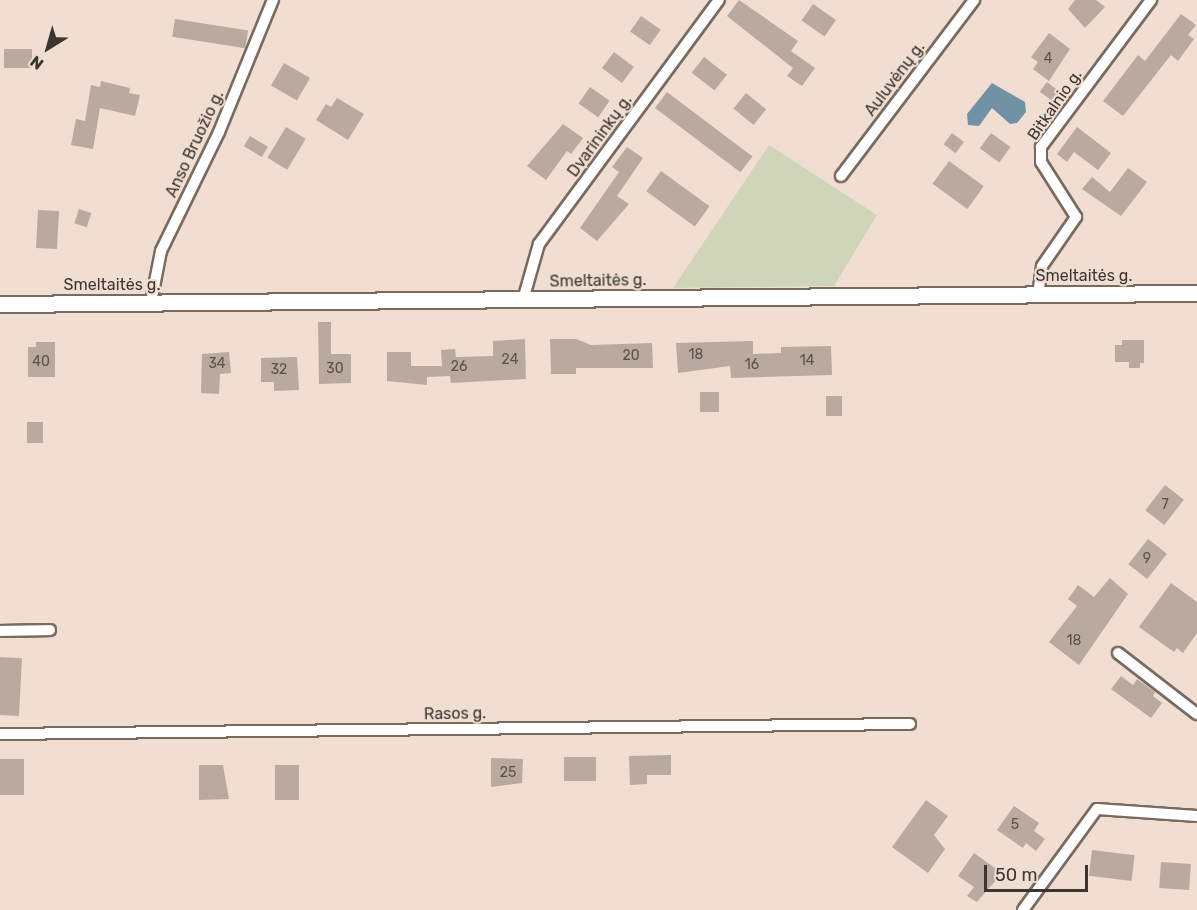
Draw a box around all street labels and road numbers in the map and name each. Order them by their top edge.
street label: Auluvėnų g. [861,38,929,120]
street label: Bitkalnio g. [1024,66,1086,144]
street label: Anso Bruožio g. [162,87,228,201]
street label: Dvarininkų g. [564,91,636,181]
street label: Smeltaitės g. [1036,266,1132,286]
street label: Smeltaitės g. [549,271,647,291]
street label: Smeltaitės g. [64,275,160,295]
street label: Rasos g. [424,704,486,724]

